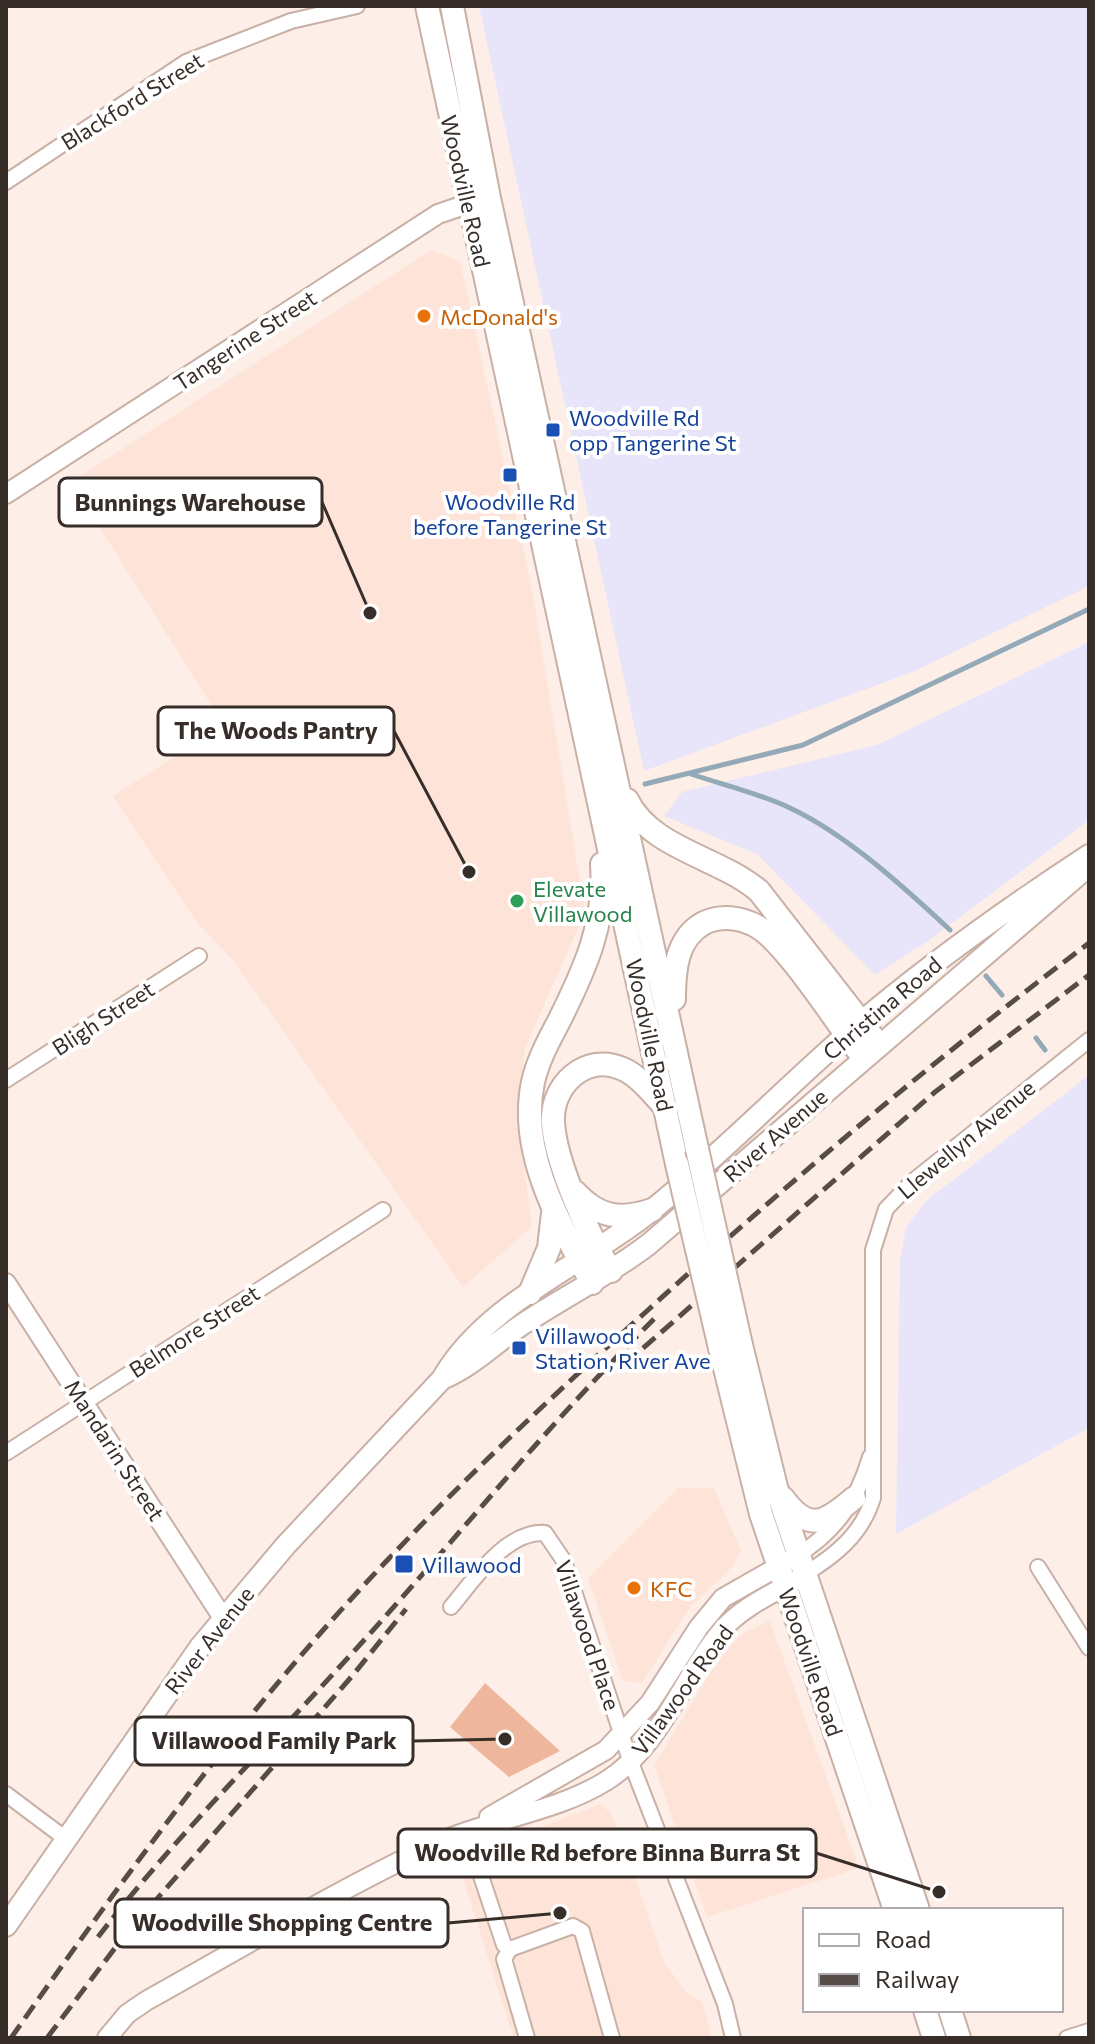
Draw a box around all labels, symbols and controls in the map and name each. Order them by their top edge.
street label: Blackford Street [56,46,208,156]
street label: Woodville Road [435,112,497,270]
street label: Tangerine Street [169,284,321,396]
place label: McDonald's [440,303,558,330]
marker: McDonald's [415,307,433,325]
place label: Woodville Rd opp Tangerine St [569,404,737,456]
marker: Woodville Rd opp Tangerine St [544,421,562,439]
marker: Woodville Rd before Tangerine St [501,466,519,484]
callout: Bunnings Warehouse [59,478,322,526]
text: Bunnings Warehouse [74,487,306,516]
place label: Woodville Rd before Tangerine St [413,488,607,540]
callout: The Woods Pantry [158,707,394,755]
text: The Woods Pantry [174,715,378,744]
place label: Elevate Villawood [533,875,632,927]
marker: Elevate Villawood [508,892,526,910]
street label: Christina Road [817,951,947,1065]
street label: Woodville Road [621,956,679,1114]
street label: Bligh Street [47,975,159,1061]
street label: Llewellyn Avenue [892,1074,1040,1204]
street label: River Avenue [717,1082,833,1188]
street label: Belmore Street [124,1279,264,1383]
place label: Villawood Station, River Ave [535,1322,711,1374]
marker: Villawood Station, River Ave [510,1339,528,1357]
street label: Mandarin Street [59,1374,171,1526]
place label: Villawood [422,1551,521,1578]
marker: Villawood [393,1553,415,1575]
street label: Villawood Place [550,1556,626,1714]
place label: KFC [650,1575,692,1602]
marker: KFC [625,1579,643,1597]
street label: River Avenue [159,1581,259,1699]
street label: Woodville Road [773,1584,849,1740]
street label: Villawood Road [626,1619,738,1761]
callout: Villawood Family Park [135,1717,413,1765]
text: Villawood Family Park [151,1725,397,1754]
callout: Woodville Rd before Binna Burra St [398,1829,816,1877]
text: Woodville Rd before Binna Burra St [414,1837,800,1866]
callout: Woodville Shopping Centre [115,1899,448,1947]
text: Woodville Shopping Centre [132,1907,432,1936]
legend [803,1908,1063,2012]
text: Road [875,1924,931,1953]
text: Railway [875,1964,960,1993]

